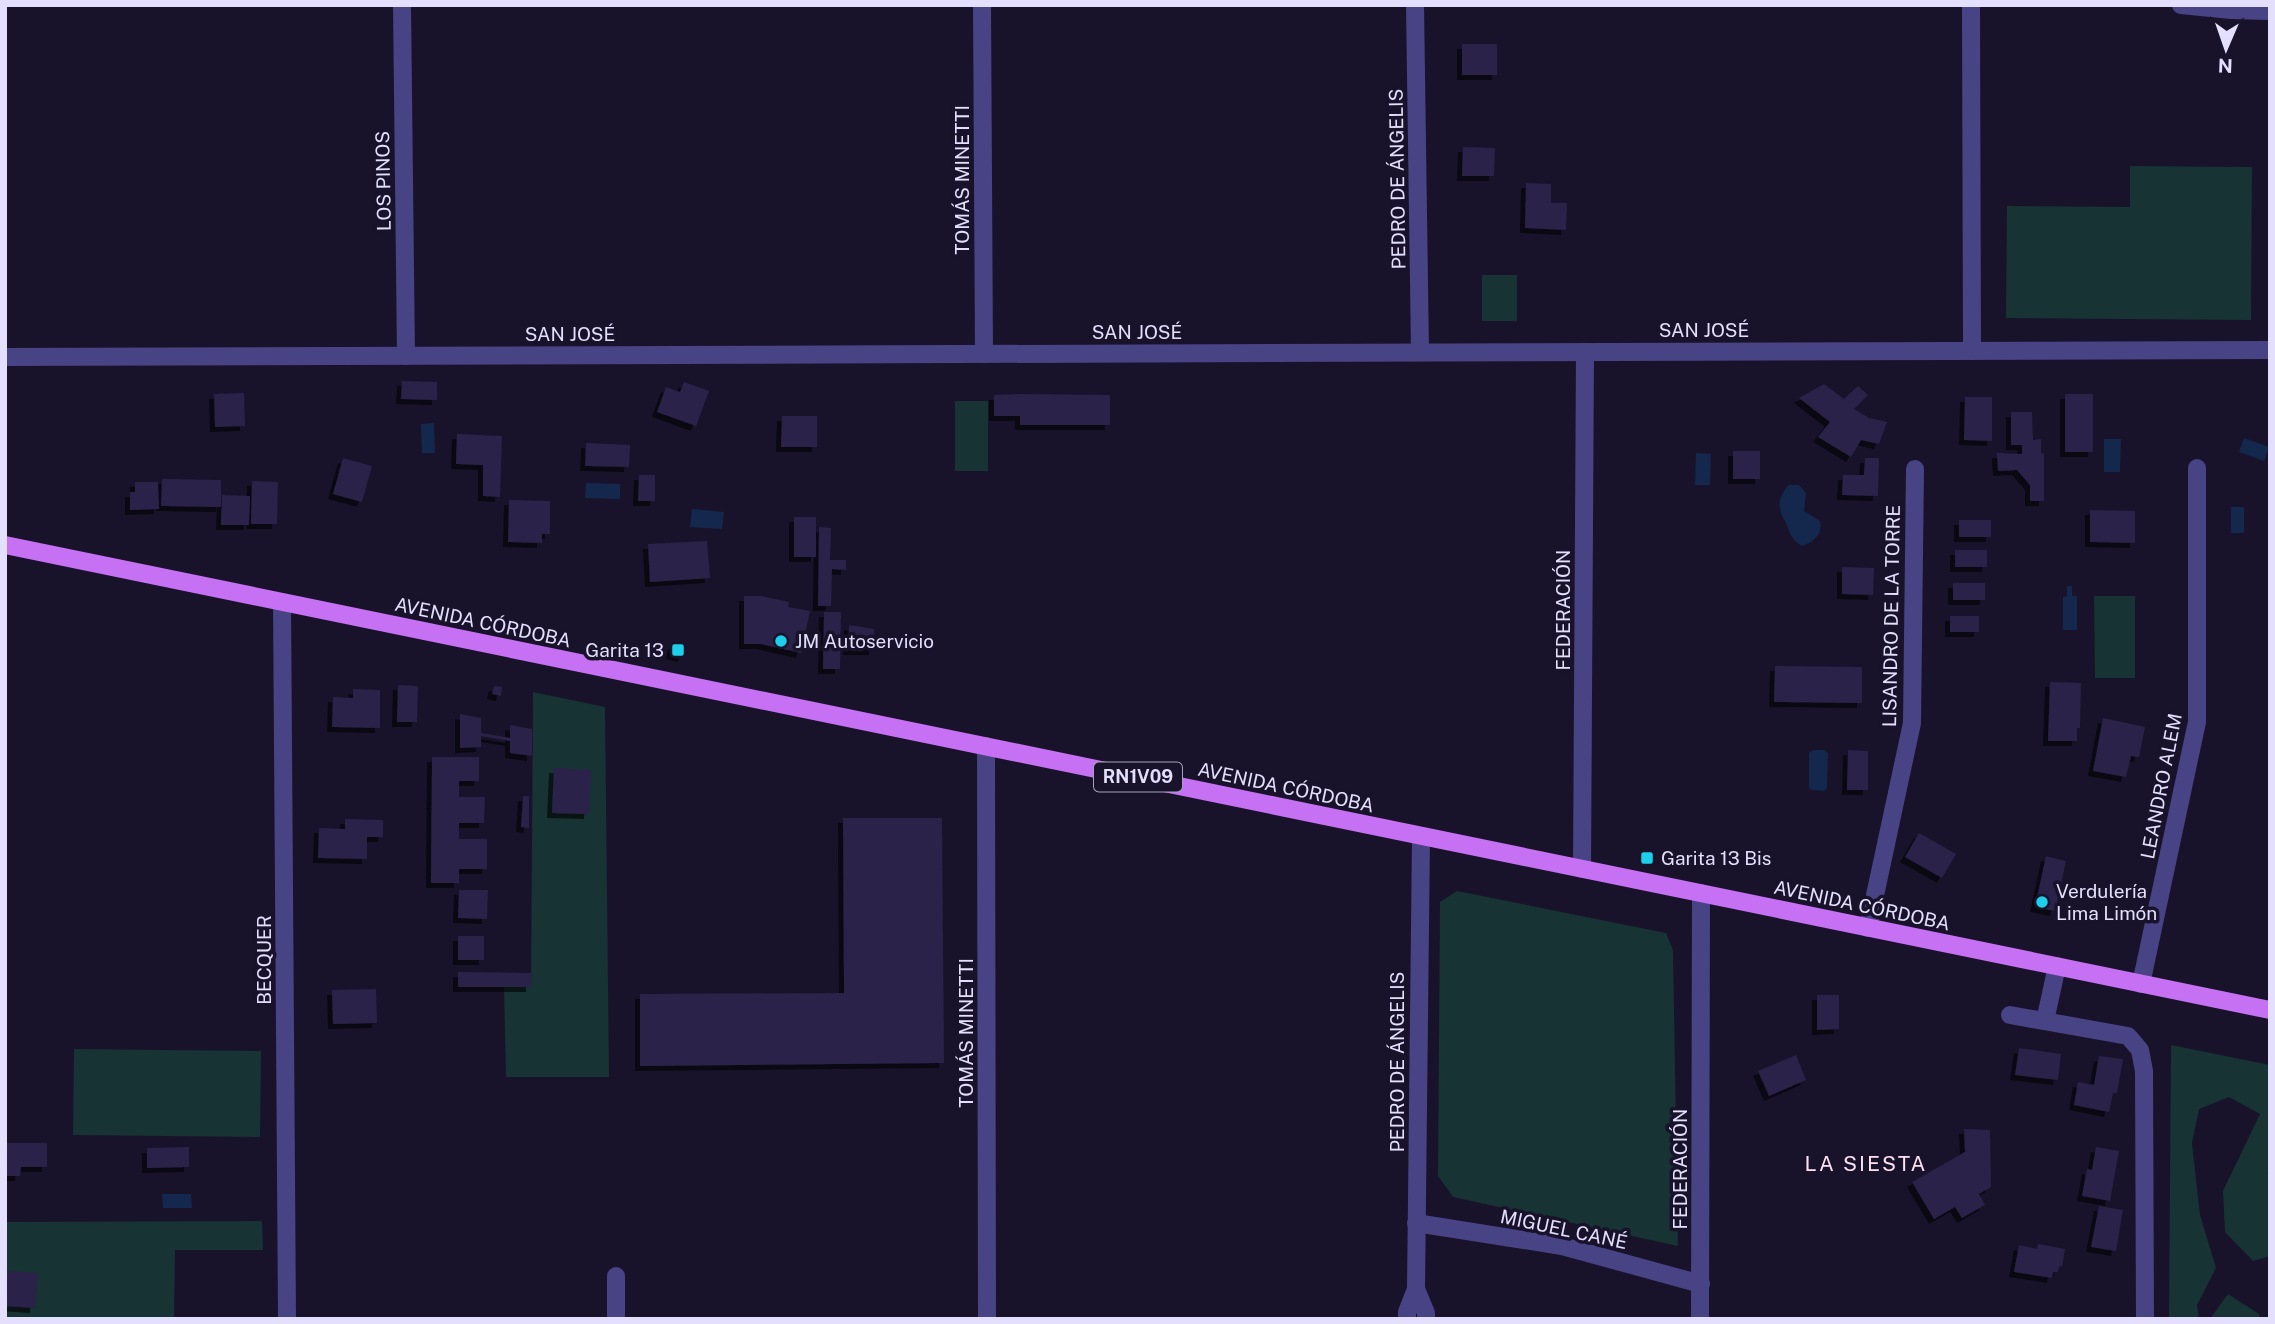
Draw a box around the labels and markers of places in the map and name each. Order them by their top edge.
place label: JM Autoservicio [795,630,934,652]
marker: JM Autoservicio [773,633,789,649]
place label: Garita 13 [585,639,664,661]
marker: Garita 13 [670,642,686,658]
place label: Garita 13 Bis [1661,847,1771,869]
marker: Garita 13 Bis [1639,850,1655,866]
place label: Verdulería Lima Limón [2056,880,2157,924]
marker: Verdulería Lima Limón [2034,894,2050,910]

